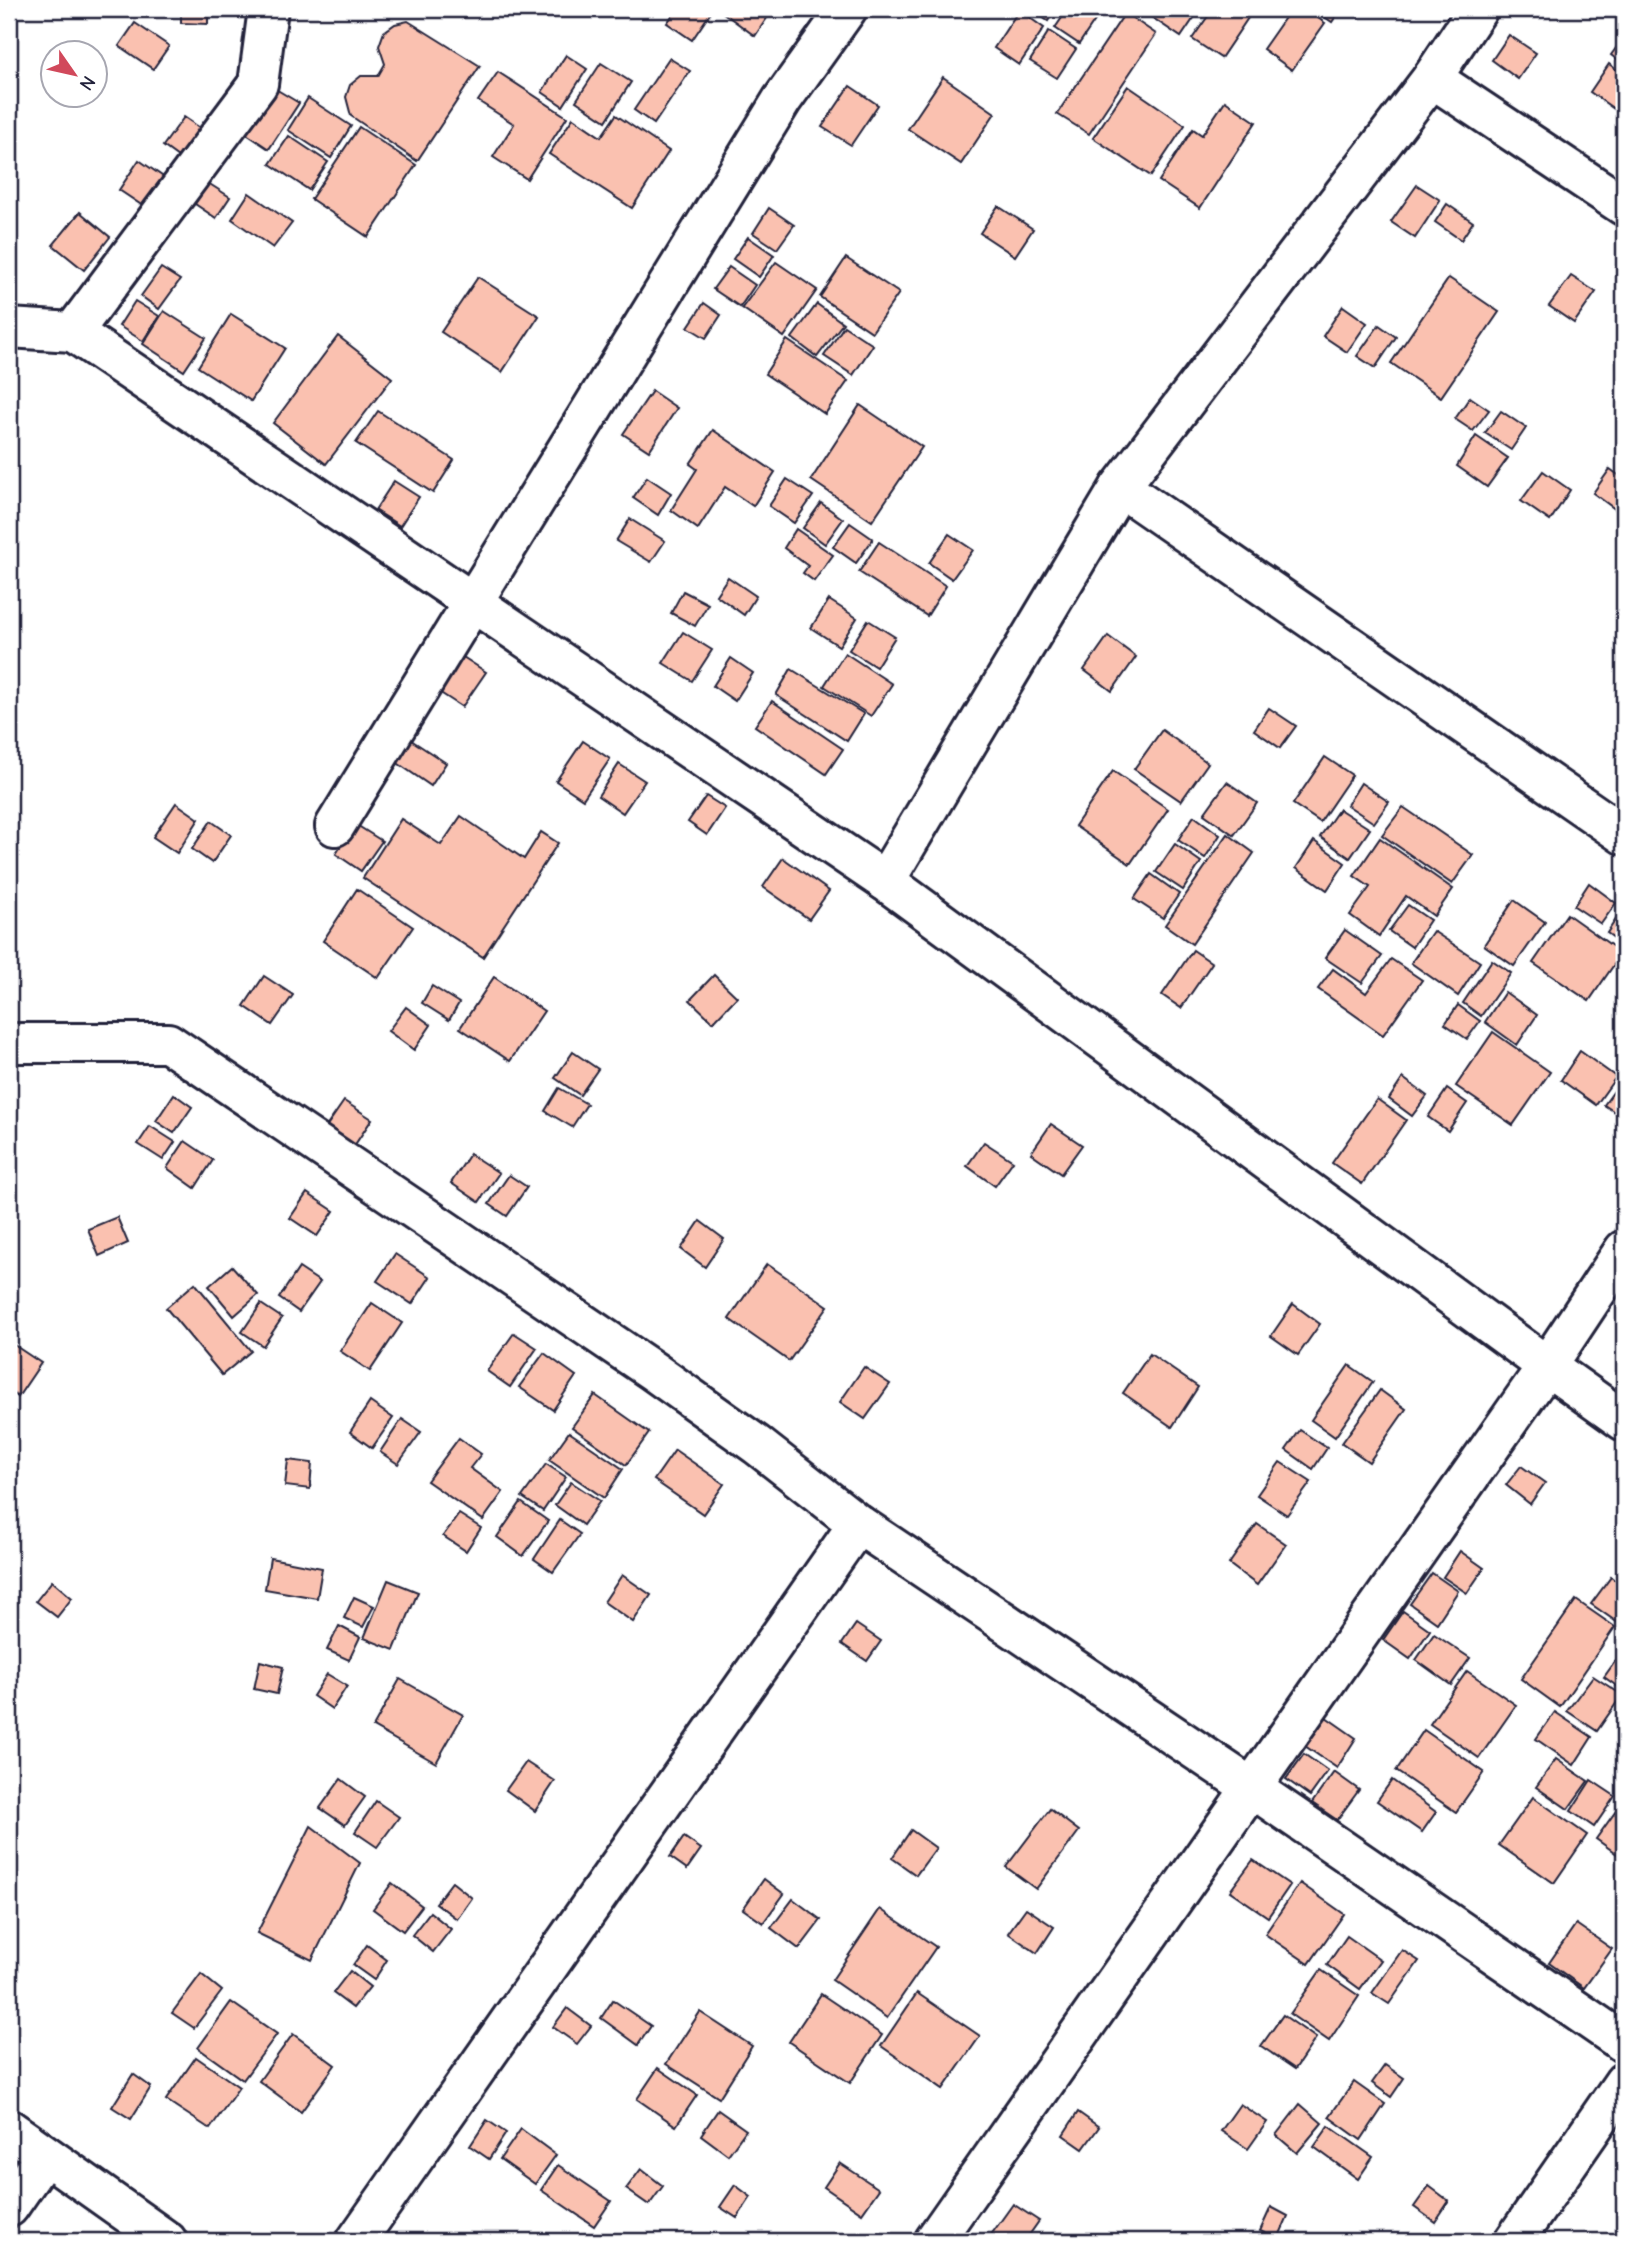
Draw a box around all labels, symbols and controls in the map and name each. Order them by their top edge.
north arrow [38,38,108,108]
text: N [75,72,100,94]

